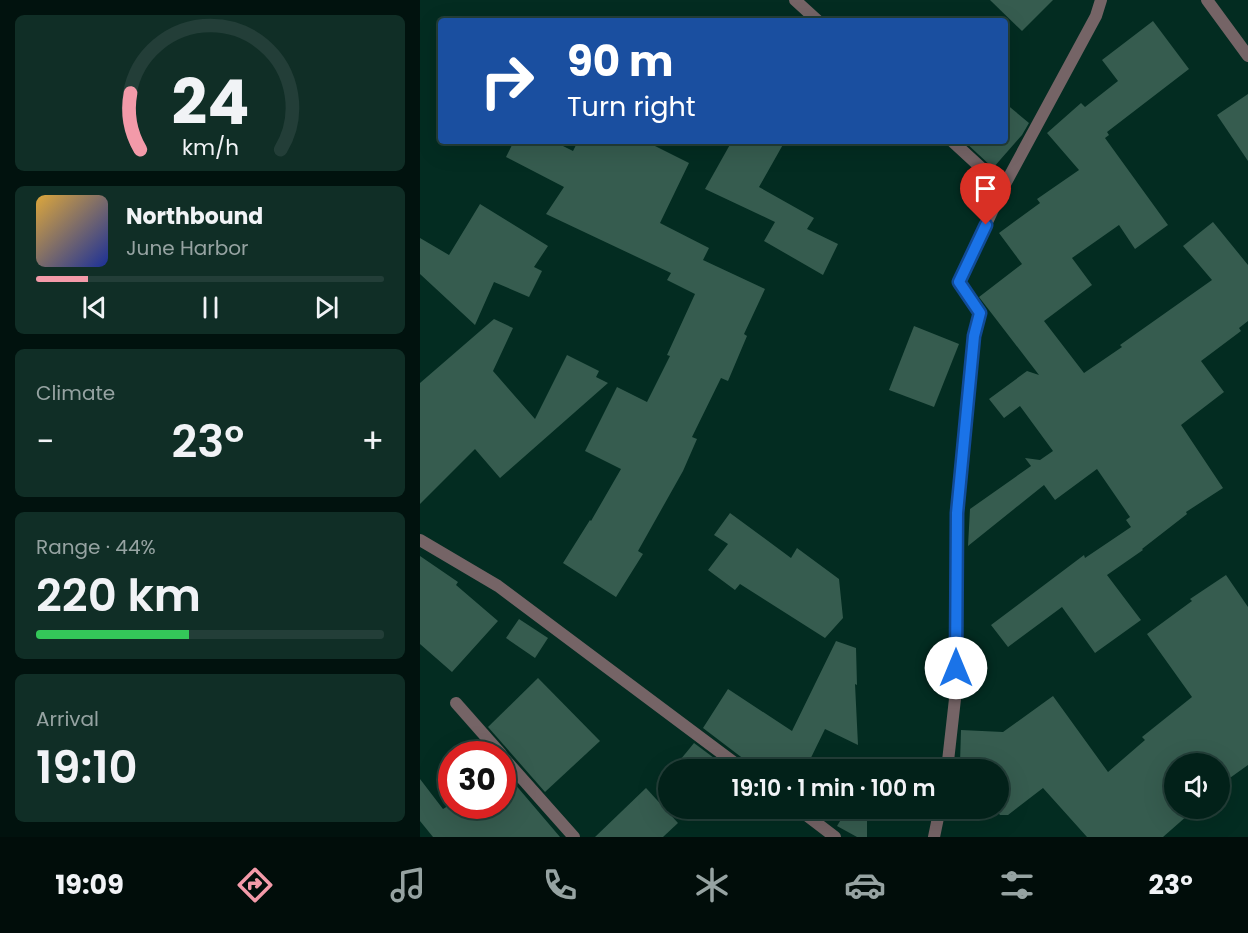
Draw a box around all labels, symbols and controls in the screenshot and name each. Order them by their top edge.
text: 90 m [567,32,674,91]
icon: right [468,42,546,120]
text: 24 [171,58,249,146]
text: Turn right [567,88,696,125]
text: km/h [181,132,239,163]
pin [960,163,1011,225]
icon: arrive [969,172,1002,205]
text: Northbound [126,201,263,232]
text: June Harbor [126,234,249,262]
icon: previous [78,291,111,324]
icon: pause [194,291,227,324]
icon: next [310,291,343,324]
text: Climate [36,379,115,407]
text: 23° [171,410,244,473]
text: − [36,418,54,465]
text: + [361,418,384,465]
text: Range · 44% [36,533,156,561]
text: 220 km [36,564,201,627]
position arrow [924,636,988,700]
text: Arrival [36,705,99,733]
text: 19:10 [36,736,138,799]
speed limit sign: 30 [438,741,516,819]
map controls [1164,753,1230,819]
button: sound [1164,753,1230,819]
text: 19:10 · 1 min · 100 m [731,773,936,804]
icon: directions [234,864,276,906]
icon: music [387,864,429,906]
icon: phone [539,864,581,906]
icon: climate [691,864,733,906]
icon: car [844,864,886,906]
icon: filters [996,864,1038,906]
text: 19:09 [55,866,124,903]
text: 23° [1148,866,1193,903]

